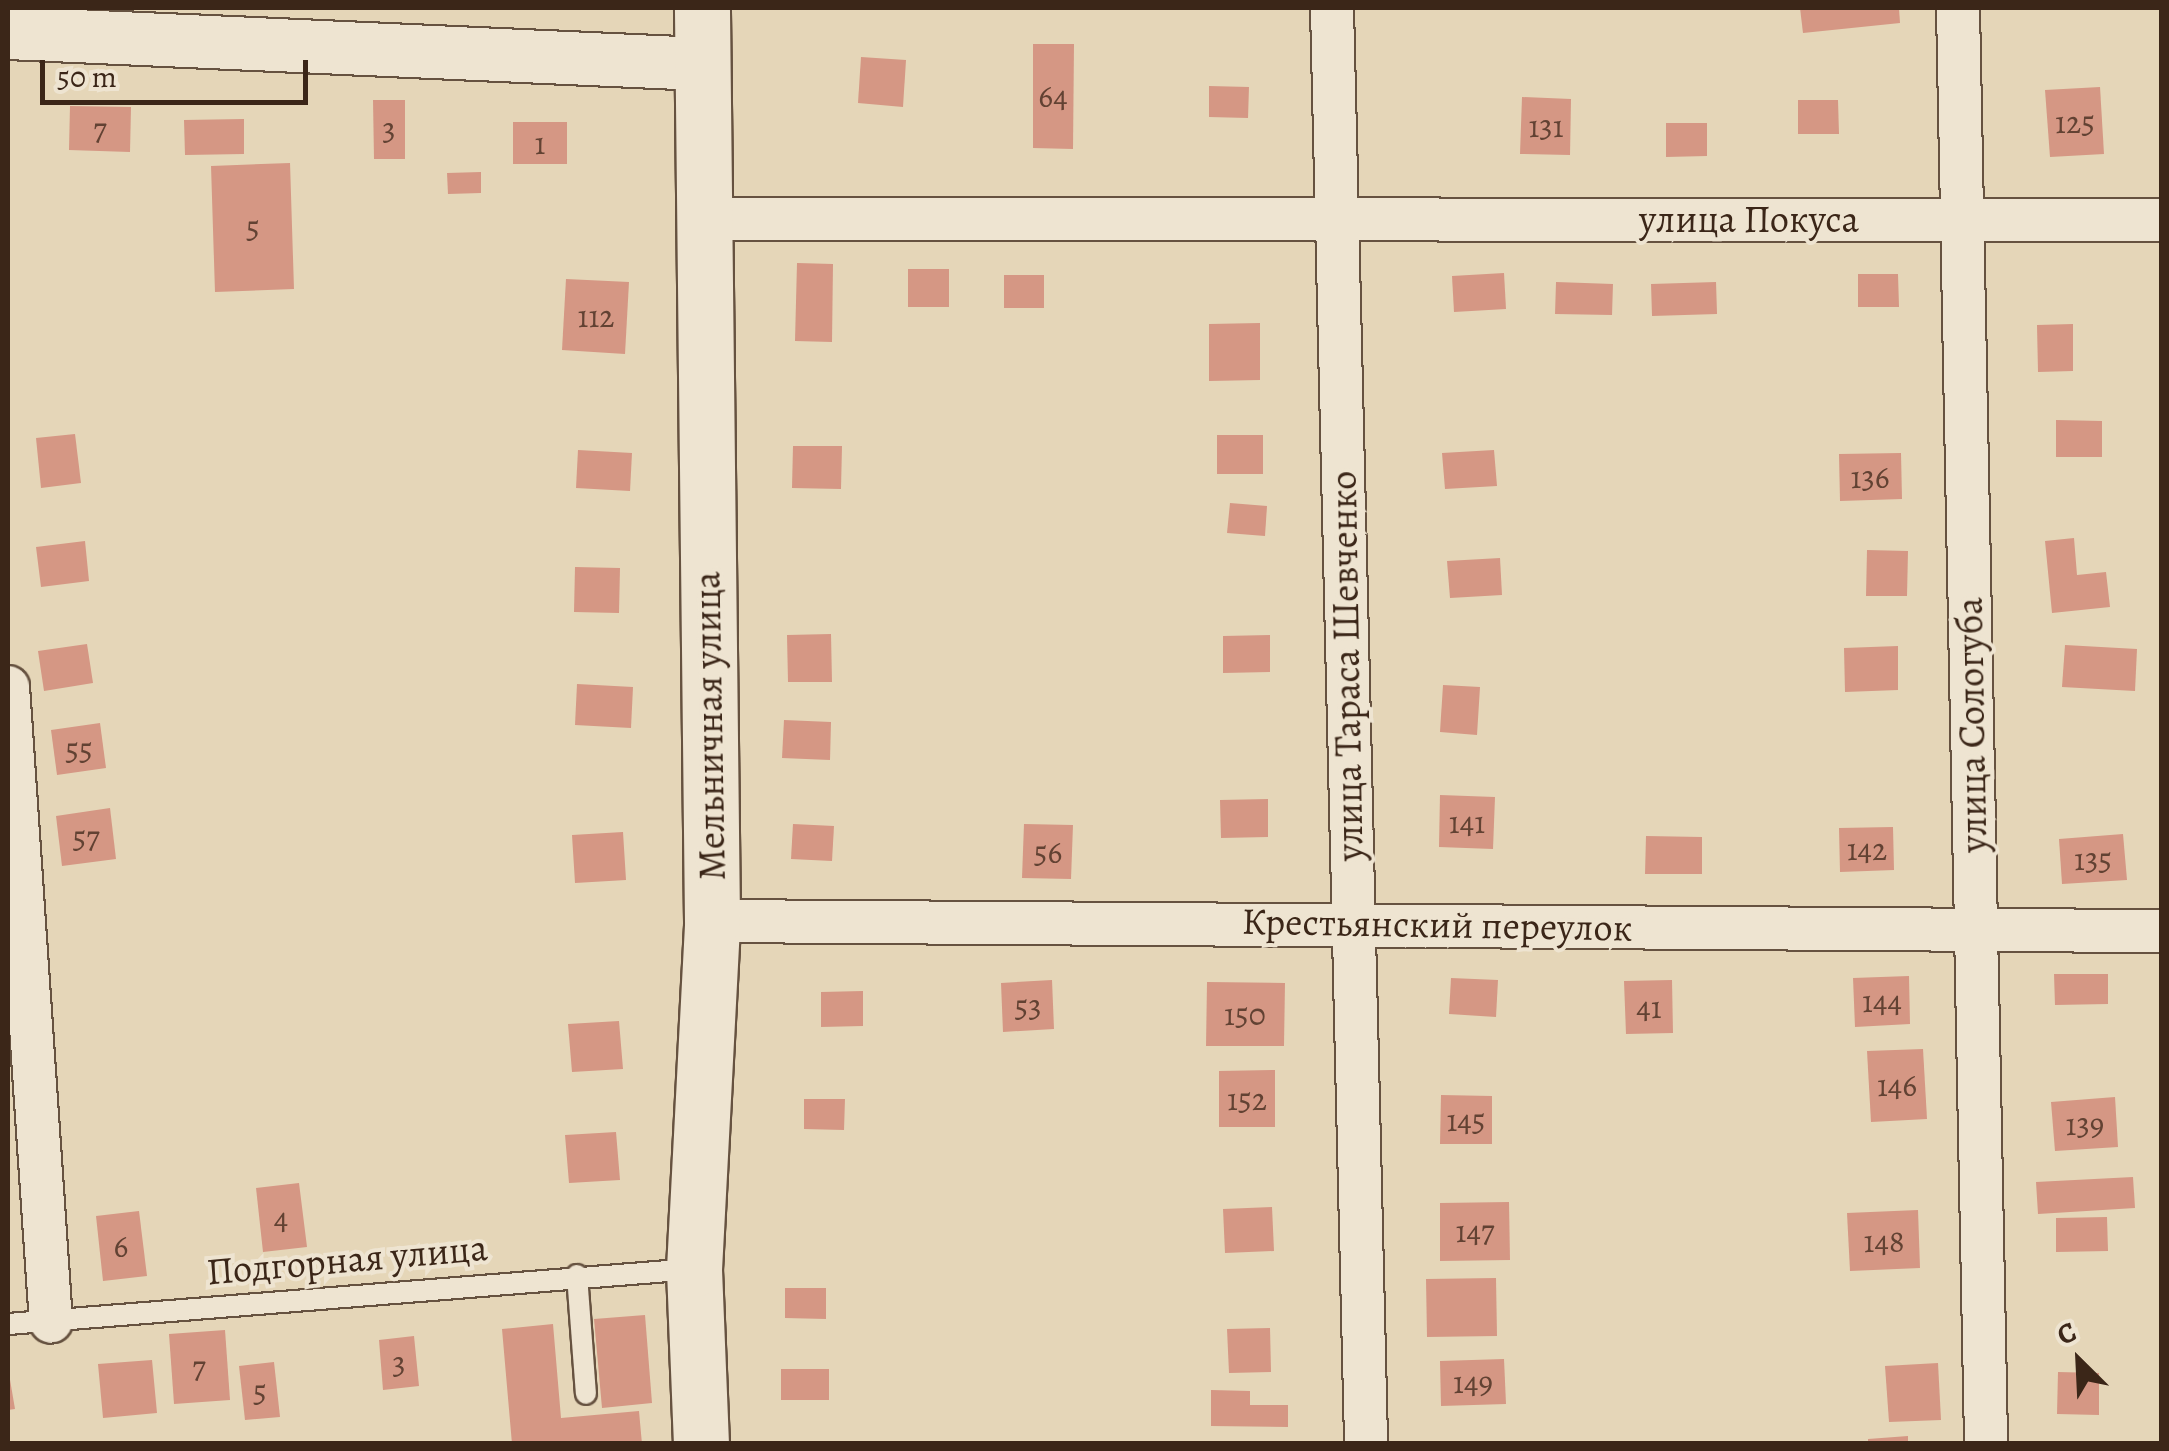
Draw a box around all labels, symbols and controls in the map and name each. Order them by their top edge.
scale bar [45,40,312,102]
text: 50 m [57,57,117,97]
house number: 64 [1038,77,1068,115]
house number: 125 [2055,103,2095,141]
house number: 131 [1528,107,1564,145]
house number: 7 [93,110,107,148]
house number: 3 [382,110,396,148]
house number: 1 [535,124,545,162]
street label: улица Покуса [1639,197,1859,243]
house number: 5 [246,208,260,246]
house number: 112 [577,297,615,335]
house number: 136 [1850,458,1890,496]
street label: улица Тараса Шевченко [1321,470,1373,862]
street label: Мельничная улица [685,571,735,881]
street label: улица Сологуба [1947,597,1997,853]
house number: 55 [65,730,93,768]
house number: 141 [1449,803,1485,841]
house number: 57 [72,818,100,856]
house number: 142 [1847,830,1887,868]
house number: 56 [1034,833,1062,871]
house number: 135 [2074,840,2112,878]
street label: Крестьянский переулок [1241,899,1633,951]
house number: 144 [1862,982,1902,1020]
house number: 53 [1014,987,1042,1025]
house number: 41 [1636,988,1662,1026]
house number: 150 [1224,995,1266,1033]
house number: 146 [1877,1066,1917,1104]
house number: 152 [1227,1080,1267,1118]
house number: 145 [1446,1101,1486,1139]
house number: 139 [2066,1105,2104,1143]
house number: 4 [274,1199,288,1237]
house number: 147 [1456,1212,1494,1250]
house number: 148 [1864,1222,1904,1260]
street label: Подгорная улица [205,1225,489,1295]
house number: 6 [114,1227,128,1265]
north arrow [2029,1311,2129,1411]
text: С [2051,1313,2082,1354]
house number: 3 [392,1344,406,1382]
house number: 7 [192,1348,206,1386]
house number: 149 [1453,1363,1493,1401]
house number: 5 [253,1372,267,1410]

